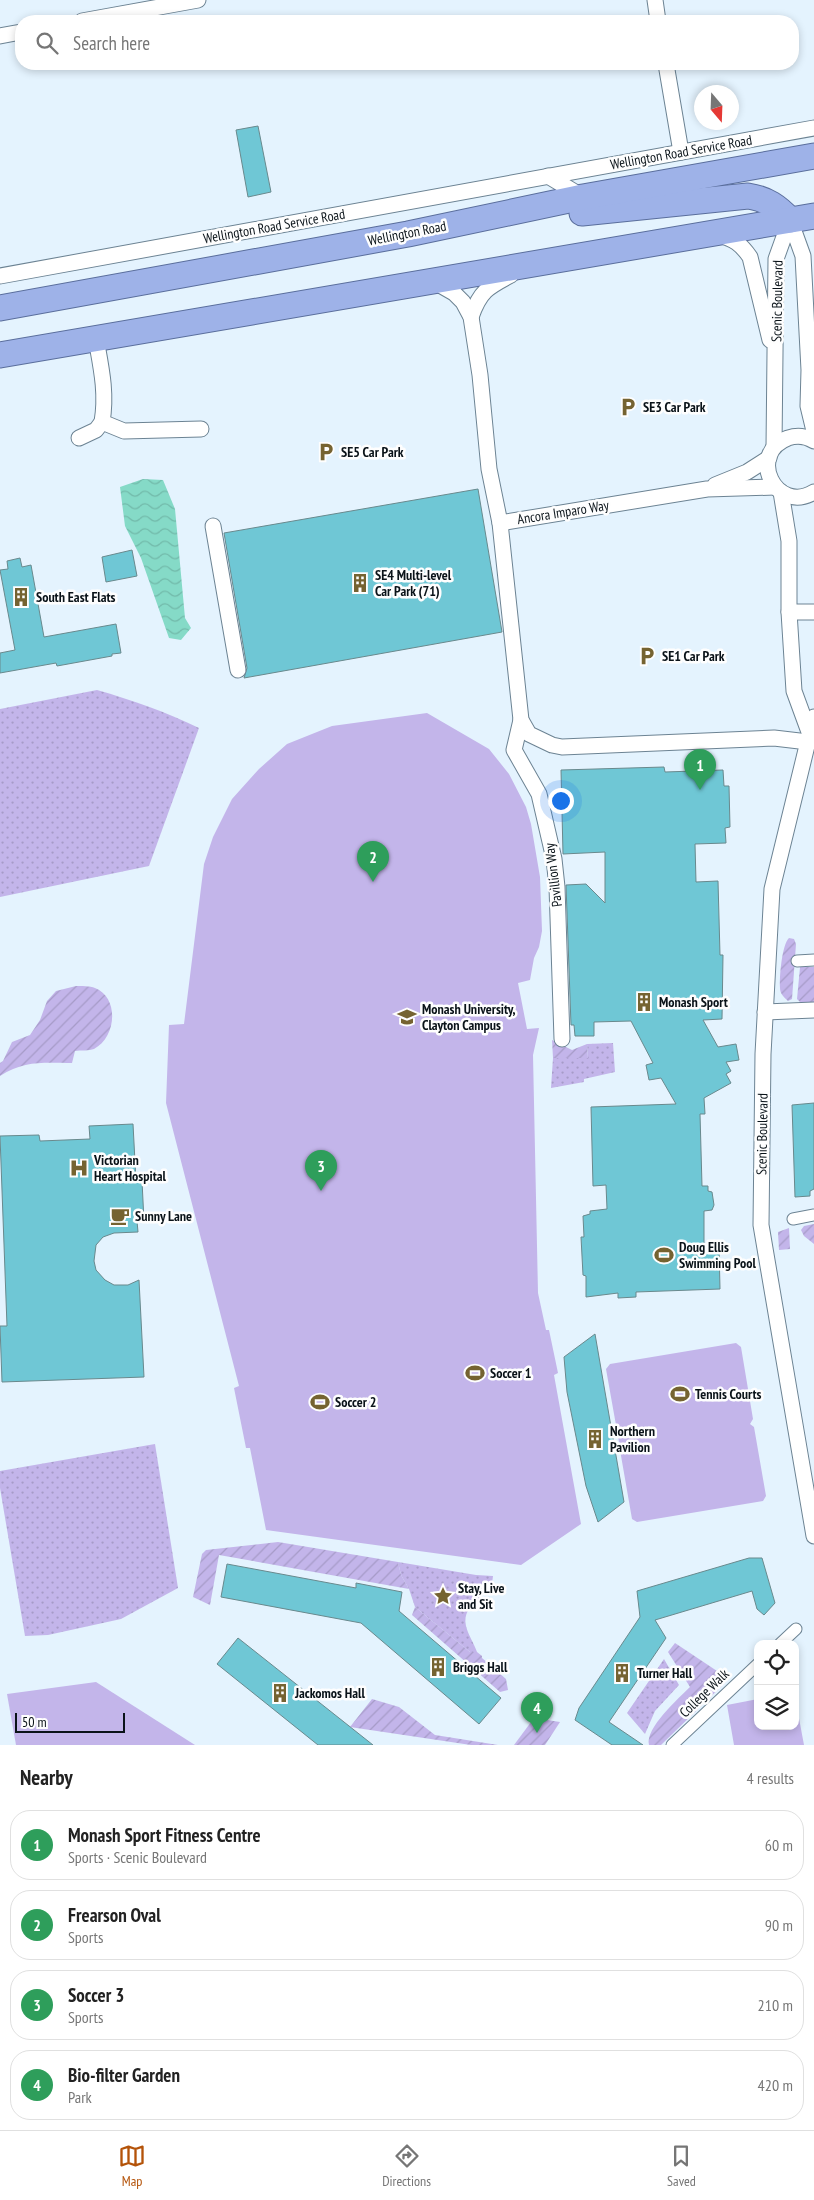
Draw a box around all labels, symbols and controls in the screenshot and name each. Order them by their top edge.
search box [15,15,799,70]
icon: search [33,29,61,57]
text: Search here [73,31,150,55]
north arrow [694,85,739,130]
street label: Wellington Road Service Road [609,131,753,173]
street label: Wellington Road Service Road [202,205,346,247]
street label: Wellington Road [366,217,448,249]
street label: Scenic Boulevard [767,260,787,342]
parking icon: SE3 Car Park [617,396,639,418]
place label: SE3 Car Park [643,398,706,416]
parking icon: SE5 Car Park [315,441,337,463]
place label: SE5 Car Park [341,443,404,461]
street label: Ancora Imparo Way [516,496,611,528]
place label: SE4 Multi-level Car Park (71) [375,566,452,600]
building icon: SE4 Multi-level Car Park (71) [349,572,371,594]
building icon: South East Flats [10,586,32,608]
place label: South East Flats [36,588,116,606]
parking icon: SE1 Car Park [636,645,658,667]
place label: SE1 Car Park [662,647,725,665]
pin: 1 [684,749,716,790]
your location [548,788,574,814]
pin: 2 [357,841,389,882]
street label: Pavillion Way [540,841,566,908]
building icon: Monash Sport [633,991,655,1013]
place label: Monash Sport [659,993,728,1011]
place label: Monash University, Clayton Campus [422,1000,516,1034]
school or university icon: Monash University, Clayton Campus [396,1006,418,1028]
street label: Scenic Boulevard [752,1093,772,1175]
pin: 3 [305,1150,337,1191]
place label: Victorian Heart Hospital [93,1151,166,1185]
hospital icon: Victorian Heart Hospital [68,1157,90,1179]
cafe icon: Sunny Lane [109,1205,131,1227]
place label: Sunny Lane [135,1207,192,1225]
place label: Doug Ellis Swimming Pool [679,1238,756,1272]
sports icon: Doug Ellis Swimming Pool [653,1244,675,1266]
sports icon: Soccer 1 [464,1362,486,1384]
place label: Soccer 1 [490,1364,531,1382]
sports icon: Tennis Courts [669,1383,691,1405]
place label: Tennis Courts [695,1385,761,1403]
sports icon: Soccer 2 [309,1391,331,1413]
place label: Soccer 2 [335,1393,376,1411]
place label: Northern Pavilion [610,1422,655,1456]
building icon: Northern Pavilion [584,1428,606,1450]
place label: Stay, Live and Sit [458,1579,504,1613]
place icon: Stay, Live and Sit [432,1585,454,1607]
map controls [754,1640,799,1730]
button: locate [754,1640,799,1685]
building icon: Briggs Hall [427,1656,449,1678]
place label: Briggs Hall [453,1658,508,1676]
building icon: Turner Hall [611,1662,633,1684]
place label: Turner Hall [637,1664,693,1682]
street label: College Walk [675,1665,733,1721]
building icon: Jackomos Hall [269,1682,291,1704]
place label: Jackomos Hall [294,1684,366,1702]
button: layers [754,1685,799,1730]
pin: 4 [521,1692,553,1733]
scale bar [15,1710,125,1733]
text: 50 m [22,1713,47,1731]
text: Nearby [20,1764,73,1791]
text: 4 results [747,1768,794,1788]
text: Monash Sport Fitness Centre [68,1823,261,1847]
text: 1 [33,1835,41,1855]
text: 60 m [765,1835,793,1855]
text: Sports · Scenic Boulevard [68,1847,207,1867]
text: Frearson Oval [68,1903,161,1927]
text: 2 [33,1915,41,1935]
text: 90 m [765,1915,793,1935]
text: Sports [68,1927,103,1947]
text: Soccer 3 [68,1983,124,2007]
text: 3 [33,1995,41,2015]
text: 210 m [758,1995,793,2015]
text: Sports [68,2007,103,2027]
text: Bio-filter Garden [68,2063,180,2087]
text: 4 [33,2075,41,2095]
text: 420 m [758,2075,793,2095]
text: Park [68,2087,92,2107]
tab: Map [118,2142,146,2190]
tab: Directions [382,2142,431,2190]
tab: Saved [667,2142,696,2190]

